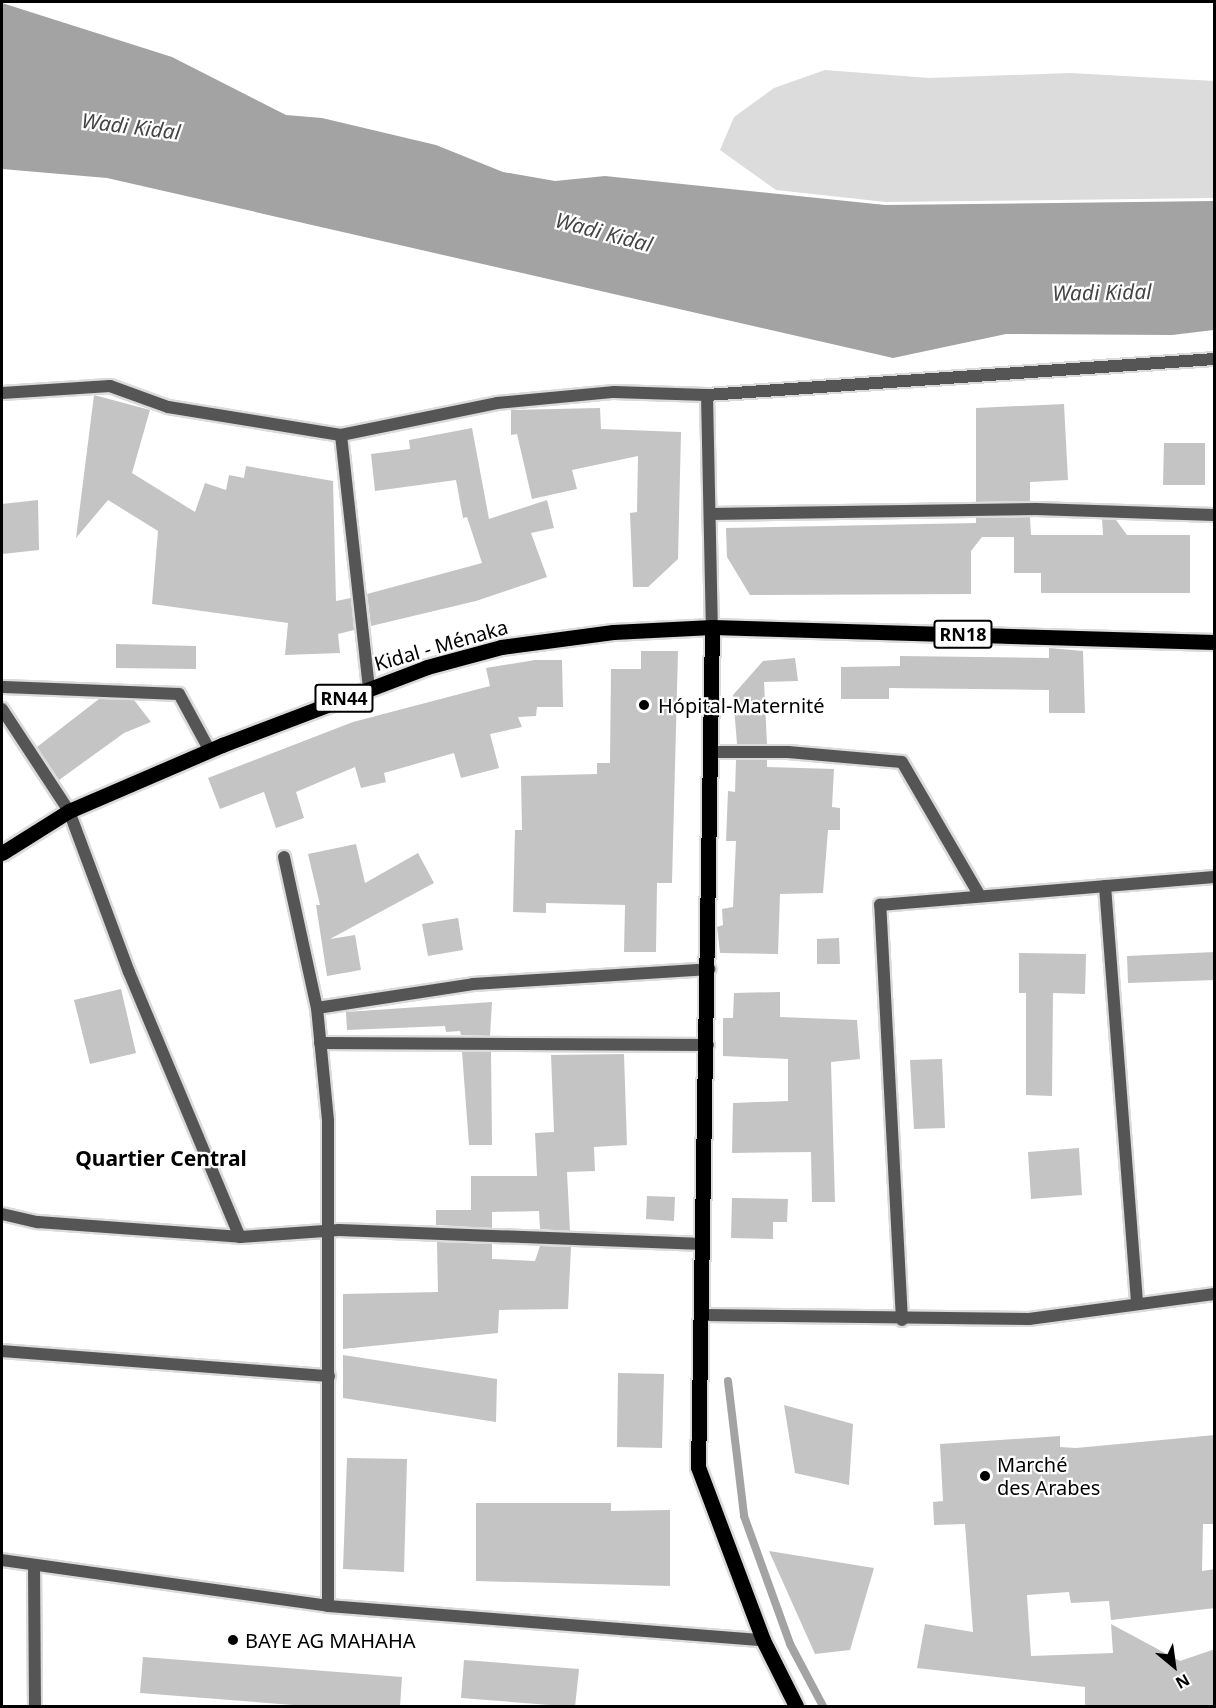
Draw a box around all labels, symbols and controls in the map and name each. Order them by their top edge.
water label: Wadi Kidal [80,107,182,145]
water label: Wadi Kidal [553,207,655,257]
water label: Wadi Kidal [1052,279,1152,305]
street label: Kidal - Ménaka [371,614,511,676]
road number: RN18 [933,619,993,649]
road number: RN44 [314,683,374,713]
place label: Hópital-Maternité [658,693,825,717]
marker: Hópital-Maternité [635,696,653,714]
district label: Quartier Central [75,1145,247,1171]
place label: Marché des Arabes [997,1452,1100,1499]
marker: Marché des Arabes [978,1469,992,1483]
place label: BAYE AG MAHAHA [245,1628,415,1652]
marker: BAYE AG MAHAHA [226,1633,240,1647]
north arrow [1144,1636,1204,1696]
text: N [1172,1669,1194,1695]

